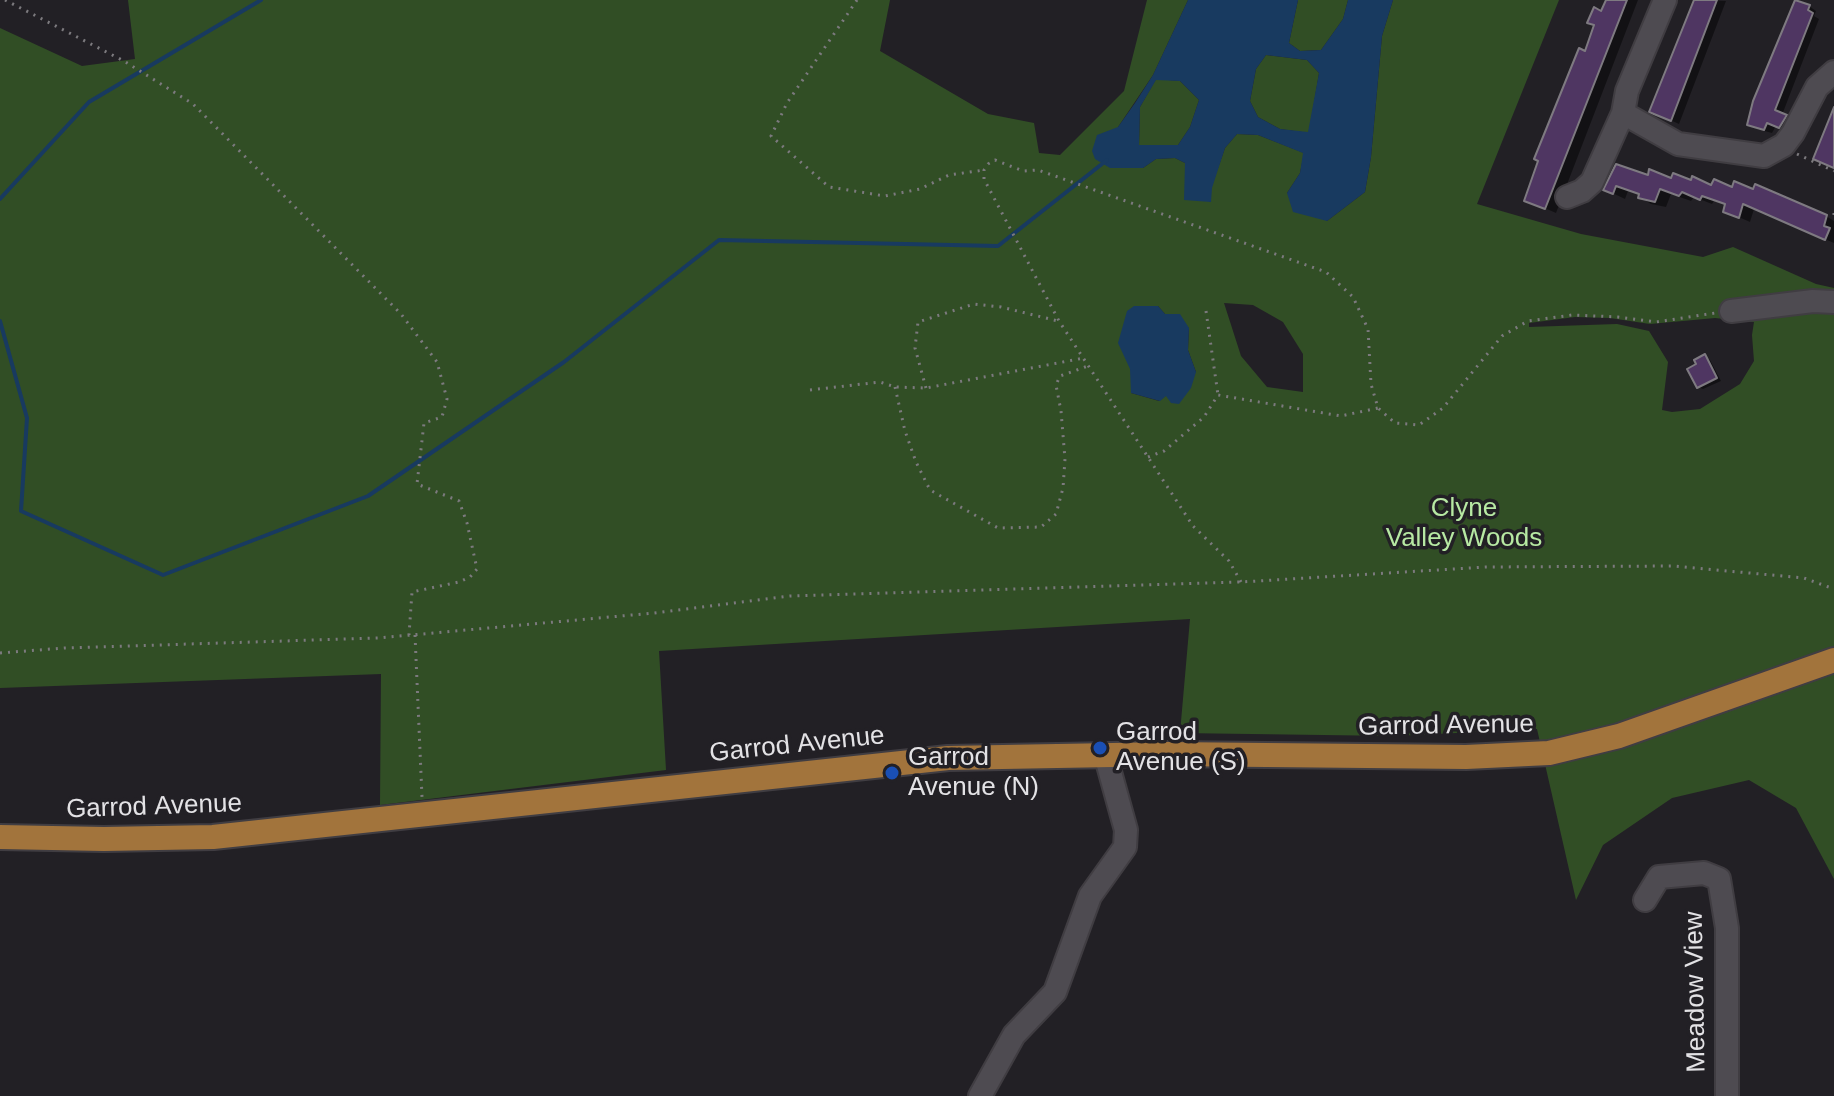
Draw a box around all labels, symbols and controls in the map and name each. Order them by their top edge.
park label: Clyne Valley Woods [1386,493,1542,554]
street label: Garrod Avenue [1358,709,1534,743]
place label: Garrod Avenue (S) [1116,717,1246,778]
street label: Garrod Avenue [708,720,886,770]
marker: Garrod Avenue (S) [1091,739,1109,757]
place label: Garrod Avenue (N) [908,742,1039,804]
marker: Garrod Avenue (N) [883,764,901,782]
street label: Garrod Avenue [66,788,242,826]
street label: Meadow View [1679,911,1713,1073]

